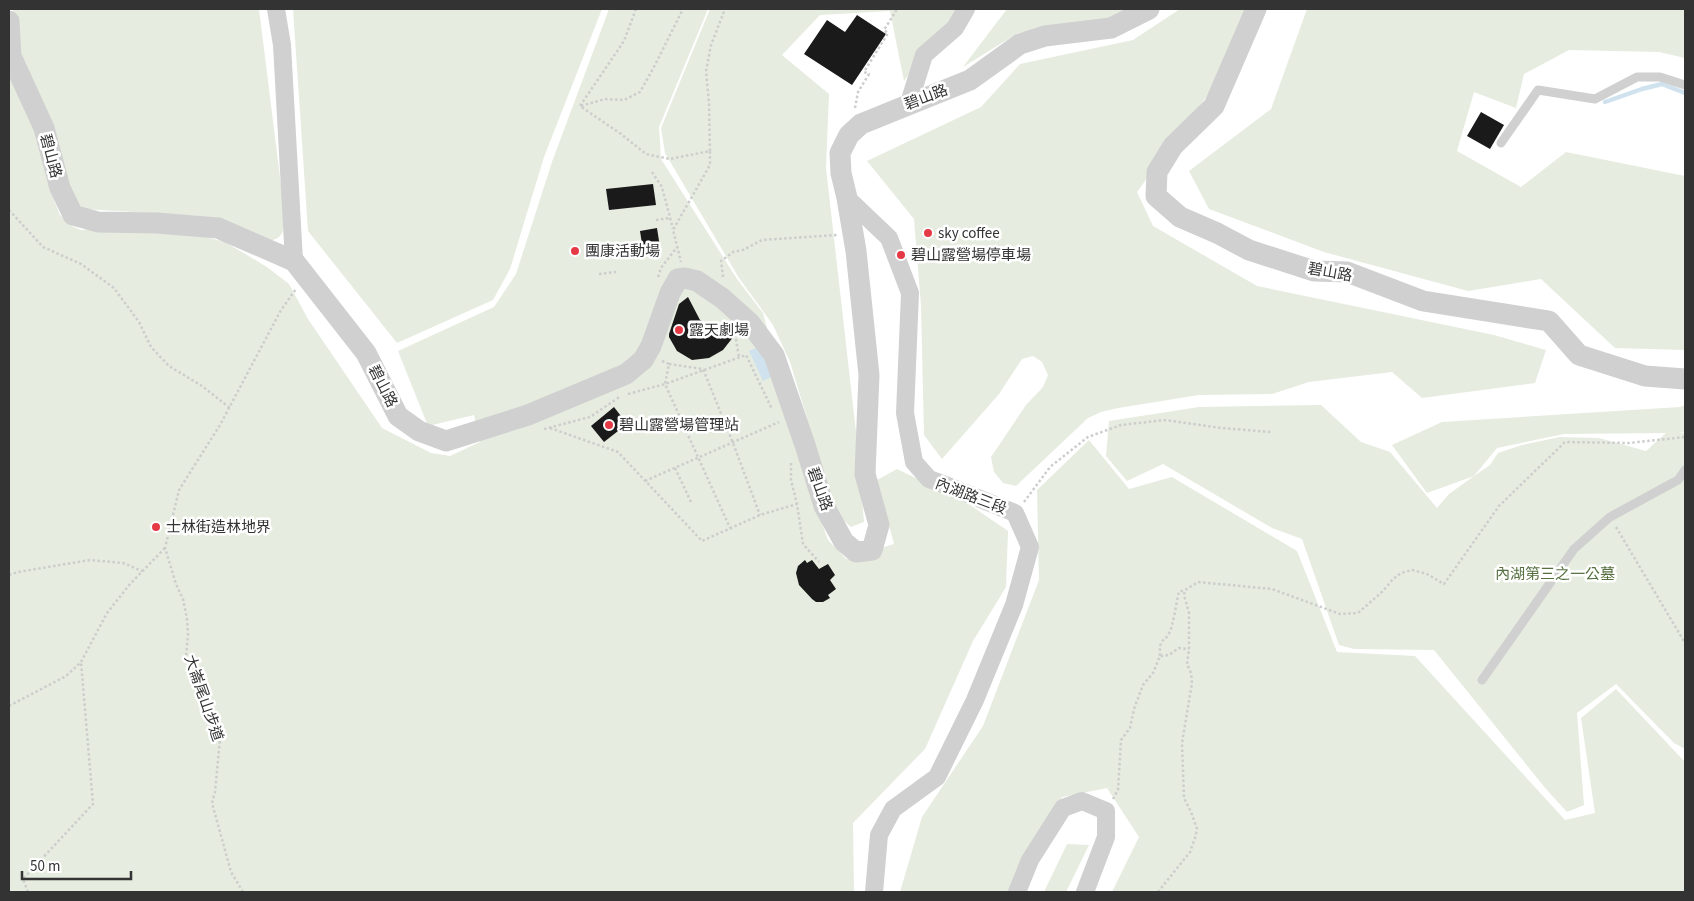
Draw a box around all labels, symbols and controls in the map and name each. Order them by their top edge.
street label: 碧山路 [901,80,951,115]
street label: 碧山路 [35,132,66,181]
place label: sky coffee [938,223,1000,244]
marker: sky coffee [922,227,934,239]
place label: 團康活動場 [585,241,660,262]
marker: 團康活動場 [569,245,581,257]
place label: 碧山露營場停車場 [911,245,1031,266]
marker: 碧山露營場停車場 [895,249,907,261]
street label: 碧山路 [1306,258,1354,287]
place label: 露天劇場 [689,320,749,341]
marker: 露天劇場 [673,324,685,336]
street label: 碧山路 [363,361,402,411]
place label: 碧山露營場管理站 [619,415,739,436]
marker: 碧山露營場管理站 [603,419,615,431]
street label: 碧山路 [802,464,837,514]
street label: 內湖路三段 [932,473,1010,520]
place label: 士林街造林地界 [166,517,271,538]
marker: 士林街造林地界 [150,521,162,533]
park label: 內湖第三之一公墓 [1495,564,1615,585]
street label: 大崙尾山步道 [179,652,228,744]
scale bar [22,848,131,880]
text: 50 m [30,856,60,877]

